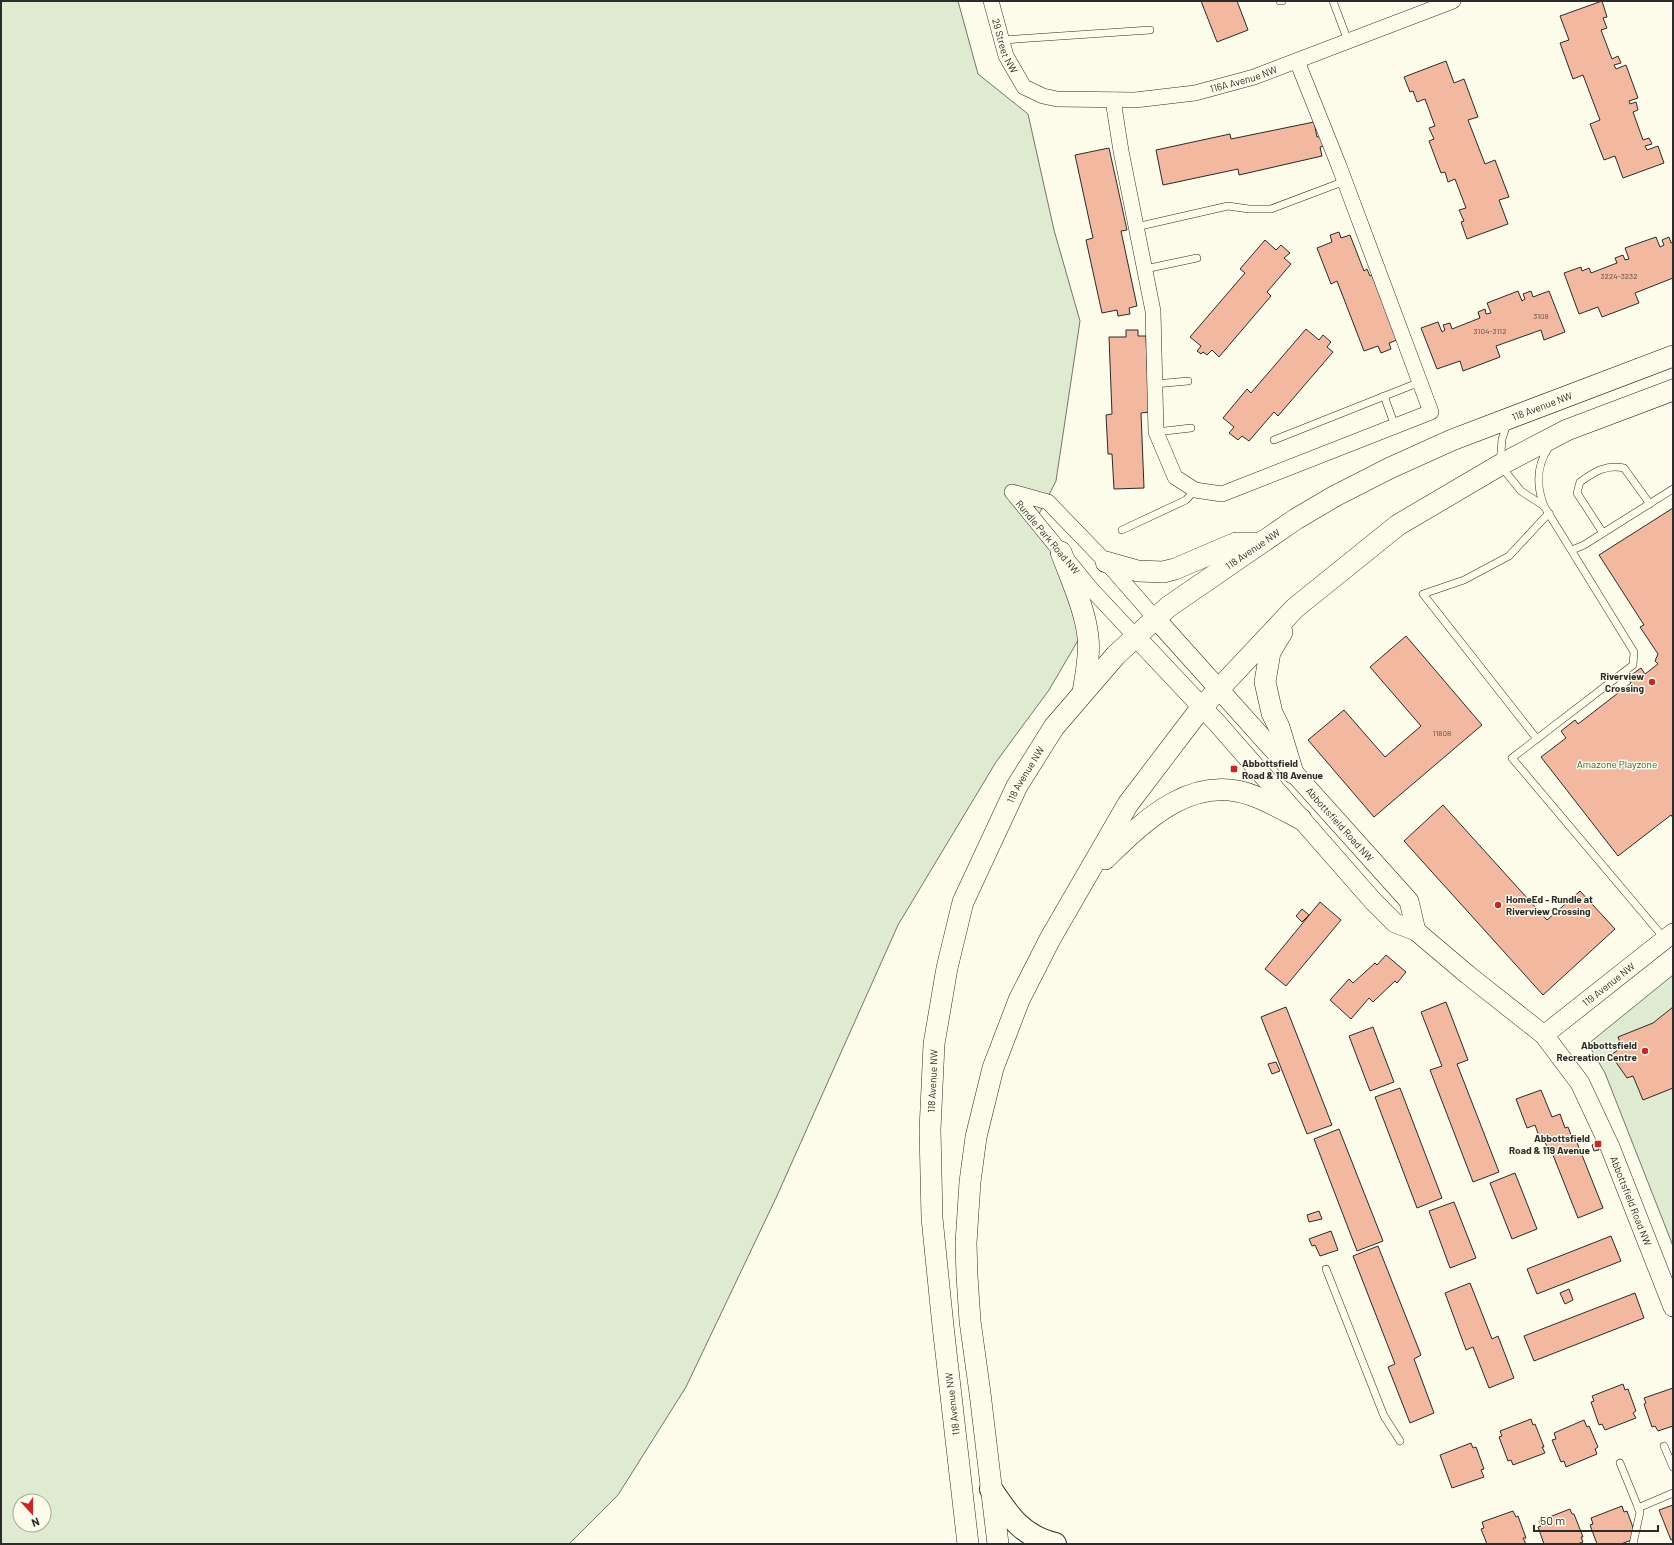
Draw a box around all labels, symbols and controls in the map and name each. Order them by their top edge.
street label: 29 Street NW [990,17,1021,75]
street label: 116A Avenue NW [1208,63,1279,95]
house number: 3224-3232 [1600,271,1638,281]
house number: 3108 [1533,311,1549,321]
house number: 3104-3112 [1474,326,1506,336]
street label: 118 Avenue NW [1510,389,1574,423]
street label: Rundle Park Road NW [1013,497,1083,577]
street label: 118 Avenue NW [1223,526,1282,572]
place label: Riverview Crossing [1600,670,1644,694]
marker: Riverview Crossing [1647,677,1657,687]
house number: 11808 [1433,728,1451,738]
street label: 118 Avenue NW [1004,744,1047,805]
place label: Abbottsfield Road & 118 Avenue [1242,757,1324,781]
park label: Amazone Playzone [1577,758,1657,770]
marker: Abbottsfield Road & 118 Avenue [1229,764,1239,774]
street label: Abbottsfield Road NW [1304,785,1376,864]
place label: HomeEd - Rundle at Riverview Crossing [1506,893,1593,917]
marker: HomeEd - Rundle at Riverview Crossing [1493,900,1503,910]
street label: 119 Avenue NW [1580,960,1637,1009]
place label: Abbottsfield Recreation Centre [1556,1039,1638,1063]
marker: Abbottsfield Recreation Centre [1640,1046,1650,1056]
street label: 118 Avenue NW [925,1049,940,1113]
place label: Abbottsfield Road & 119 Avenue [1509,1132,1591,1156]
marker: Abbottsfield Road & 119 Avenue [1593,1139,1603,1149]
street label: Abbottsfield Road NW [1608,1154,1654,1248]
street label: 118 Avenue NW [942,1372,962,1436]
north arrow [12,1493,52,1533]
scale bar [1534,1507,1658,1533]
text: 50 m [1540,1513,1565,1527]
text: N [30,1515,42,1530]

